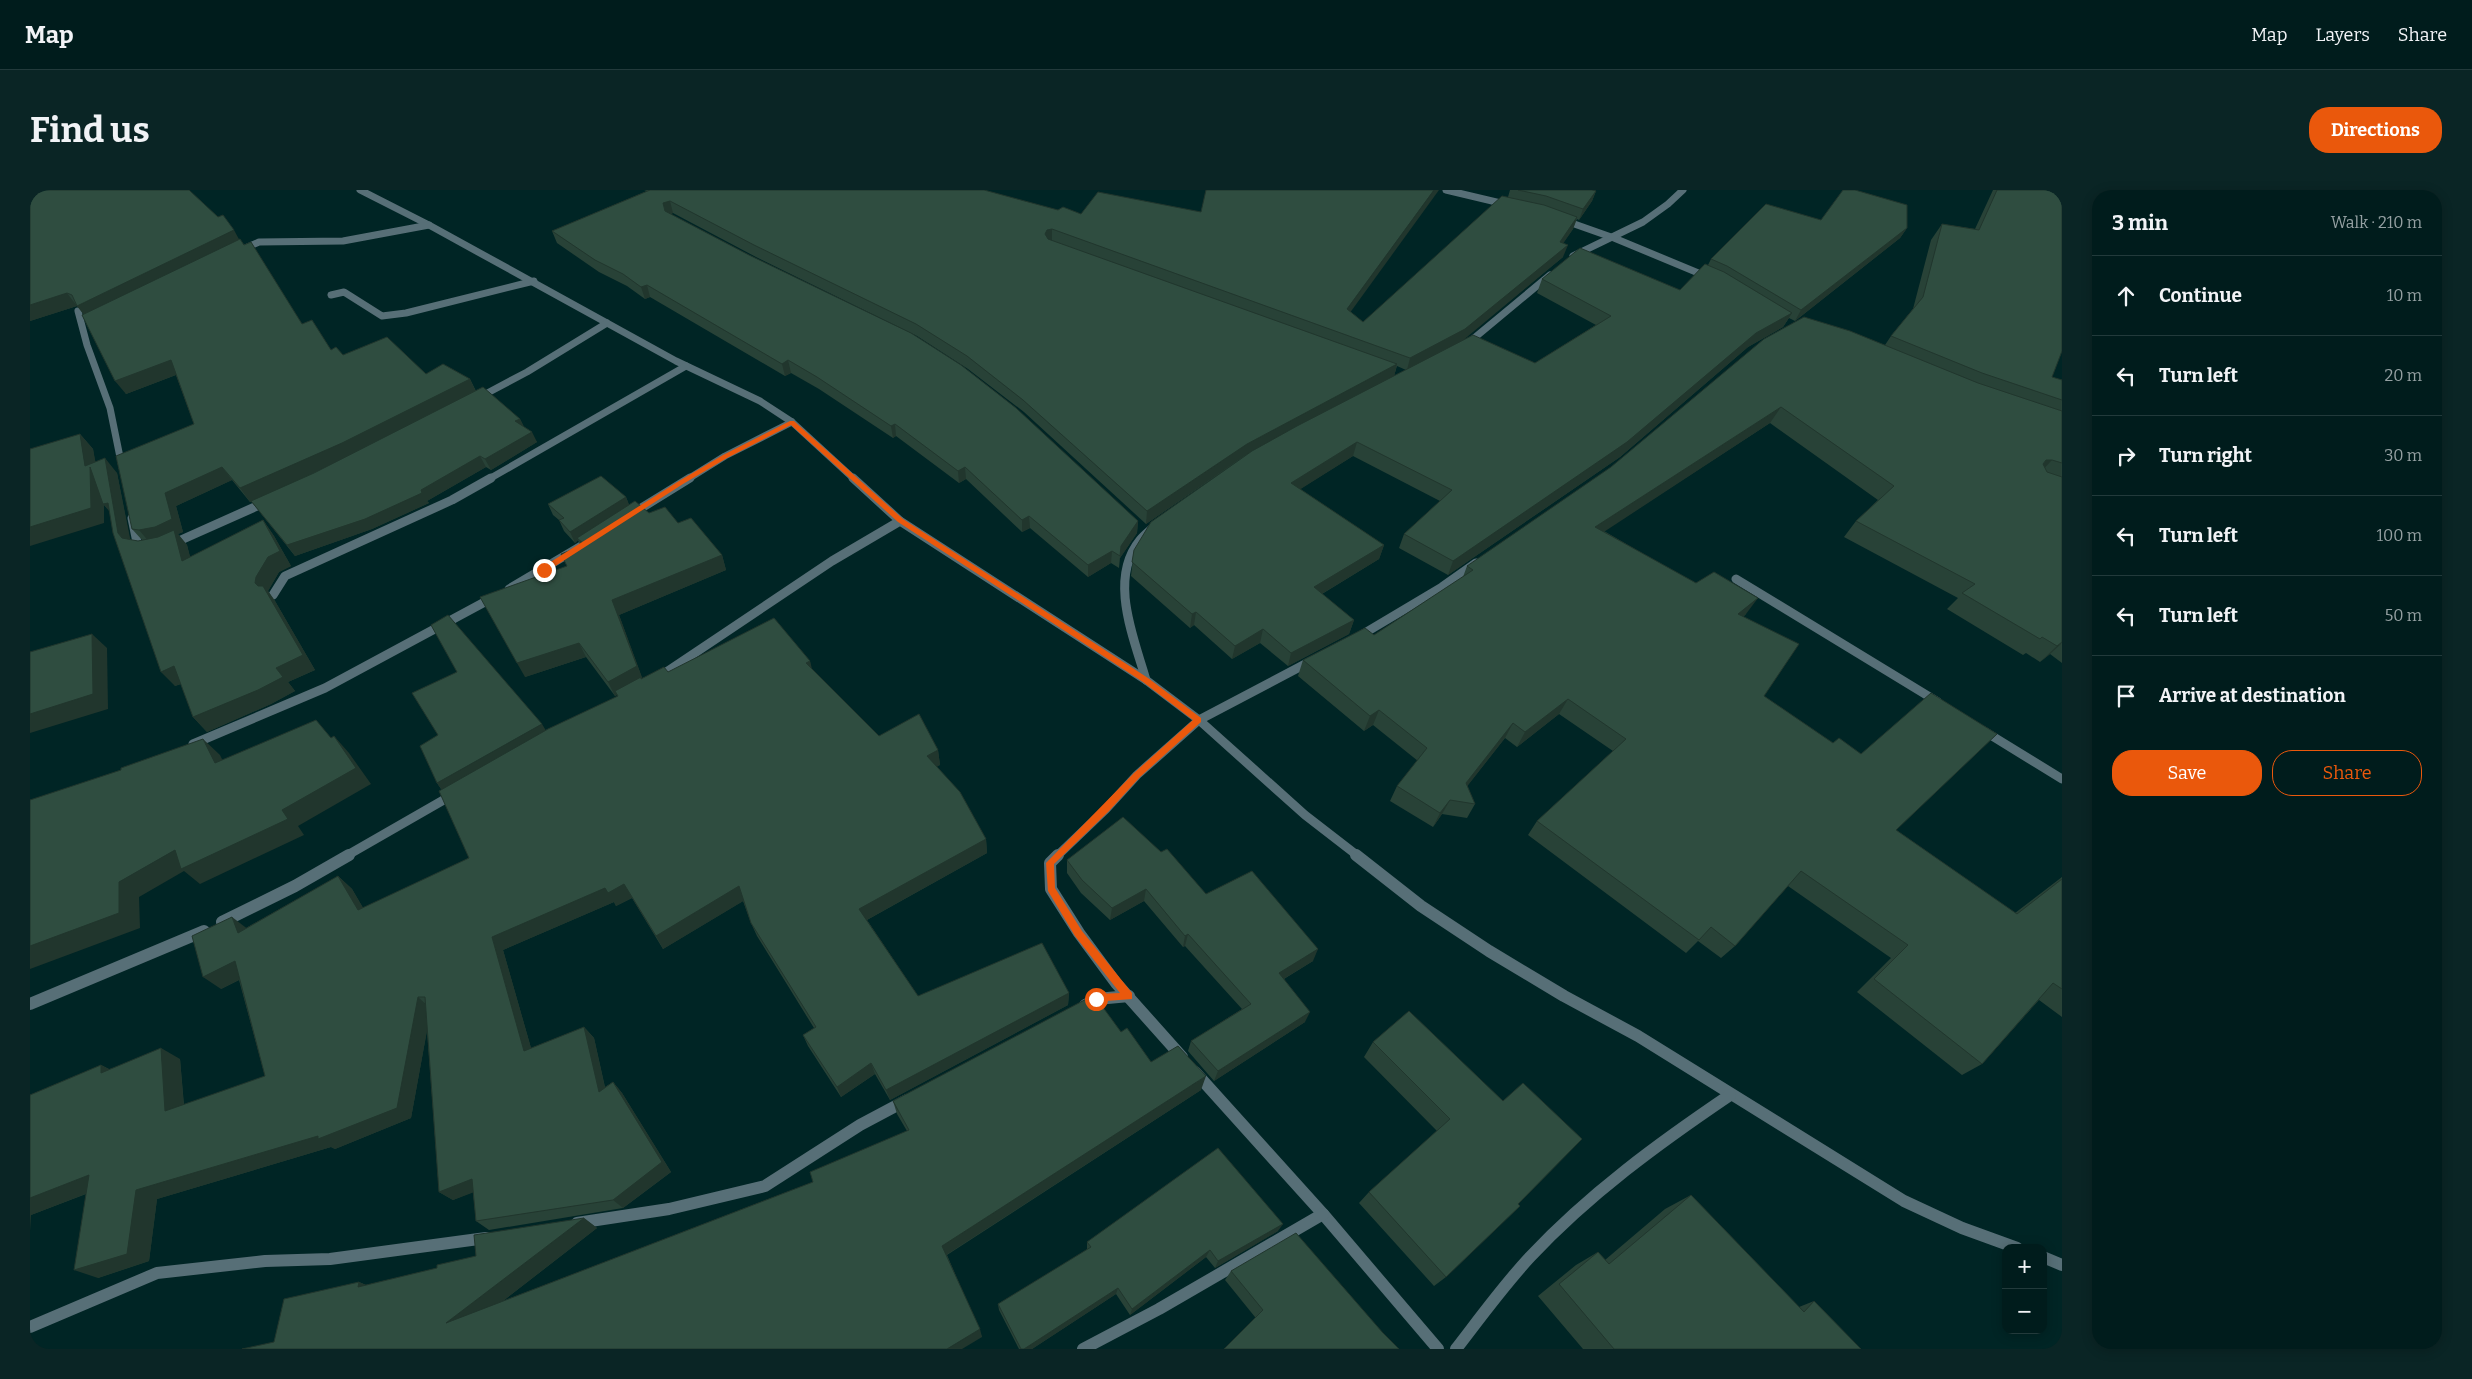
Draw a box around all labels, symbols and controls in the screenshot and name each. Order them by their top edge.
text: Map [25,21,74,49]
text: Map [2251,24,2287,46]
text: Layers [2315,24,2370,46]
text: Share [2398,24,2447,46]
button: Directions [2309,107,2442,153]
text: Find us [30,109,150,151]
text: 3 min [2112,210,2168,236]
text: Walk · 210 m [2331,213,2422,232]
icon: ahead [2112,282,2140,310]
text: Continue [2159,284,2242,307]
text: 10 m [2387,286,2422,305]
icon: left [2112,362,2140,390]
text: Turn left [2159,364,2238,387]
text: 20 m [2385,366,2422,385]
icon: right [2112,442,2140,470]
text: Turn right [2159,444,2252,467]
text: 30 m [2384,446,2422,465]
icon: left [2112,522,2140,550]
text: Turn left [2159,524,2238,547]
text: 100 m [2377,526,2422,545]
route end [533,559,556,582]
icon: left [2112,602,2140,630]
text: Turn left [2159,604,2238,627]
text: 50 m [2385,606,2422,625]
icon: arrive [2112,682,2140,710]
text: Arrive at destination [2159,684,2346,707]
button: Save [2112,750,2262,796]
button: Share [2272,750,2422,796]
route start [1085,988,1108,1011]
map controls [2002,1244,2047,1334]
button: + [2002,1244,2047,1289]
button: − [2002,1289,2047,1334]

